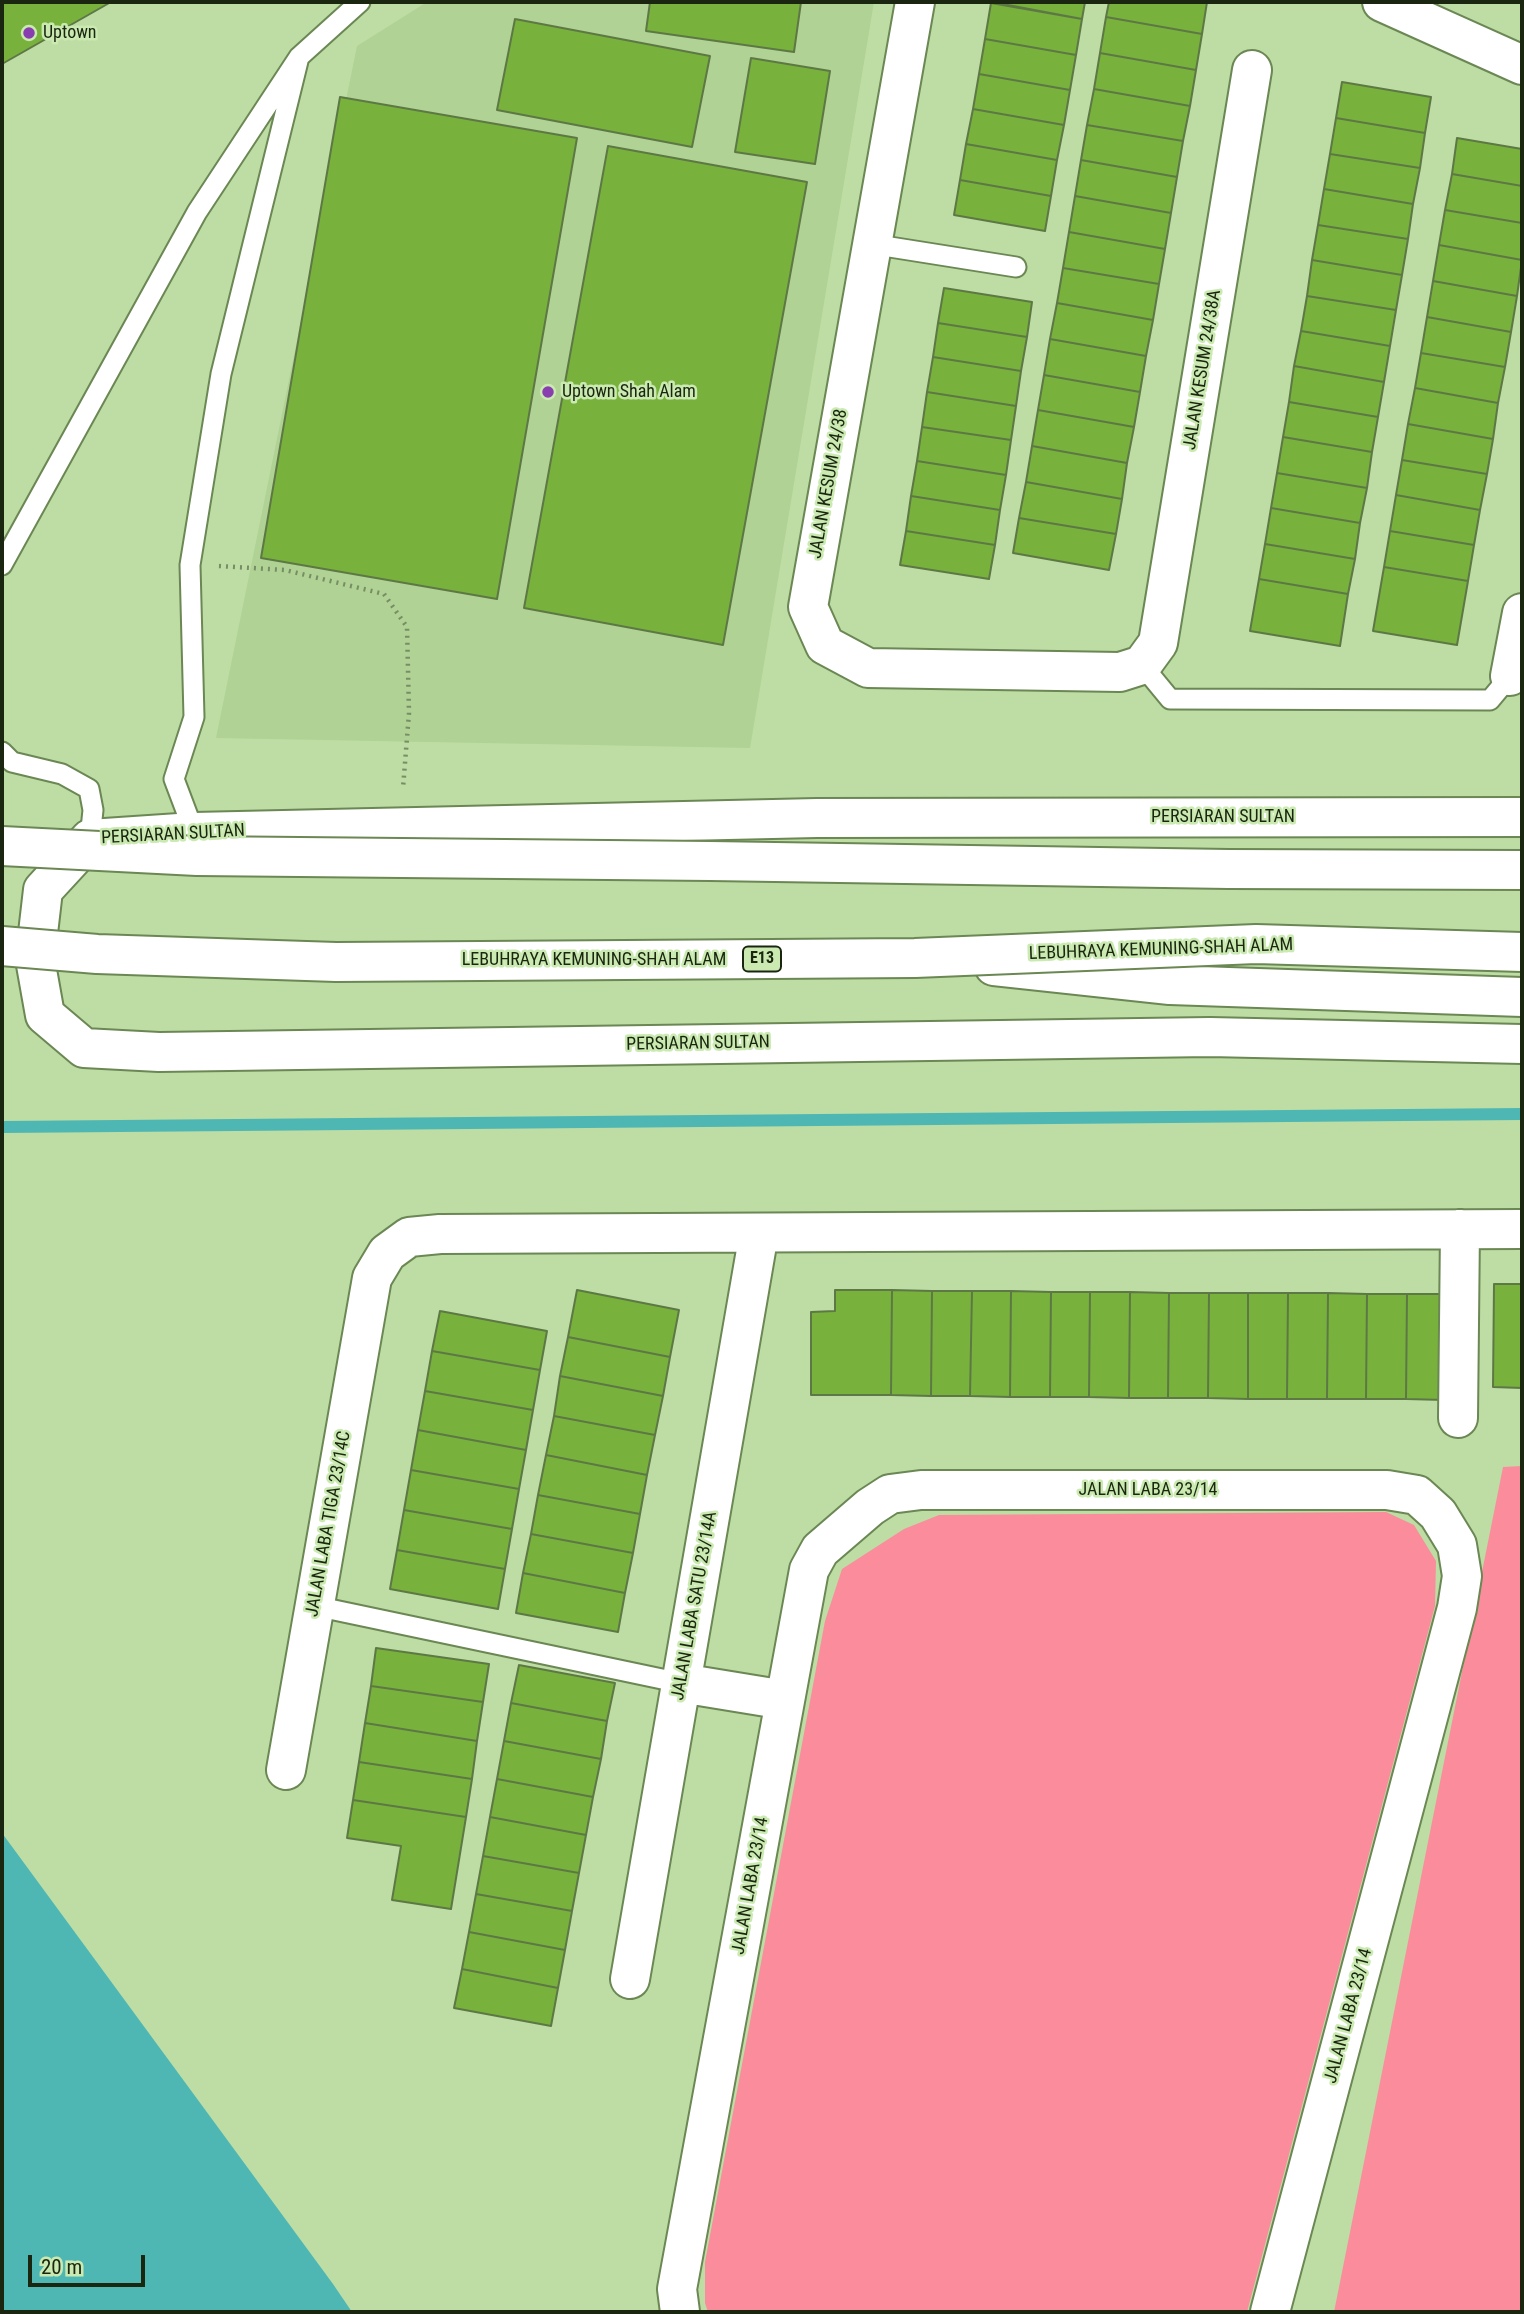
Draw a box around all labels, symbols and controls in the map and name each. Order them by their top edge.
place label: Uptown [43,22,97,44]
marker: Uptown [21,25,37,41]
street label: JALAN KESUM 24/38A [1180,288,1226,452]
place label: Uptown Shah Alam [562,381,696,403]
marker: Uptown Shah Alam [540,384,556,400]
street label: JALAN KESUM 24/38 [805,408,853,560]
street label: PERSIARAN SULTAN [1151,806,1295,828]
street label: PERSIARAN SULTAN [101,820,245,850]
street label: LEBUHRAYA KEMUNING-SHAH ALAM [1028,935,1294,965]
road number: E13 [743,946,781,972]
street label: LEBUHRAYA KEMUNING-SHAH ALAM [462,949,726,971]
street label: PERSIARAN SULTAN [626,1032,770,1056]
street label: JALAN LABA TIGA 23/14C [302,1429,356,1619]
street label: JALAN LABA 23/14 [1079,1479,1217,1501]
street label: JALAN LABA SATU 23/14A [668,1510,722,1702]
street label: JALAN LABA 23/14 [728,1816,774,1956]
street label: JALAN LABA 23/14 [1321,1946,1377,2086]
scale bar [32,2240,149,2284]
text: 20 m [41,2255,82,2279]

